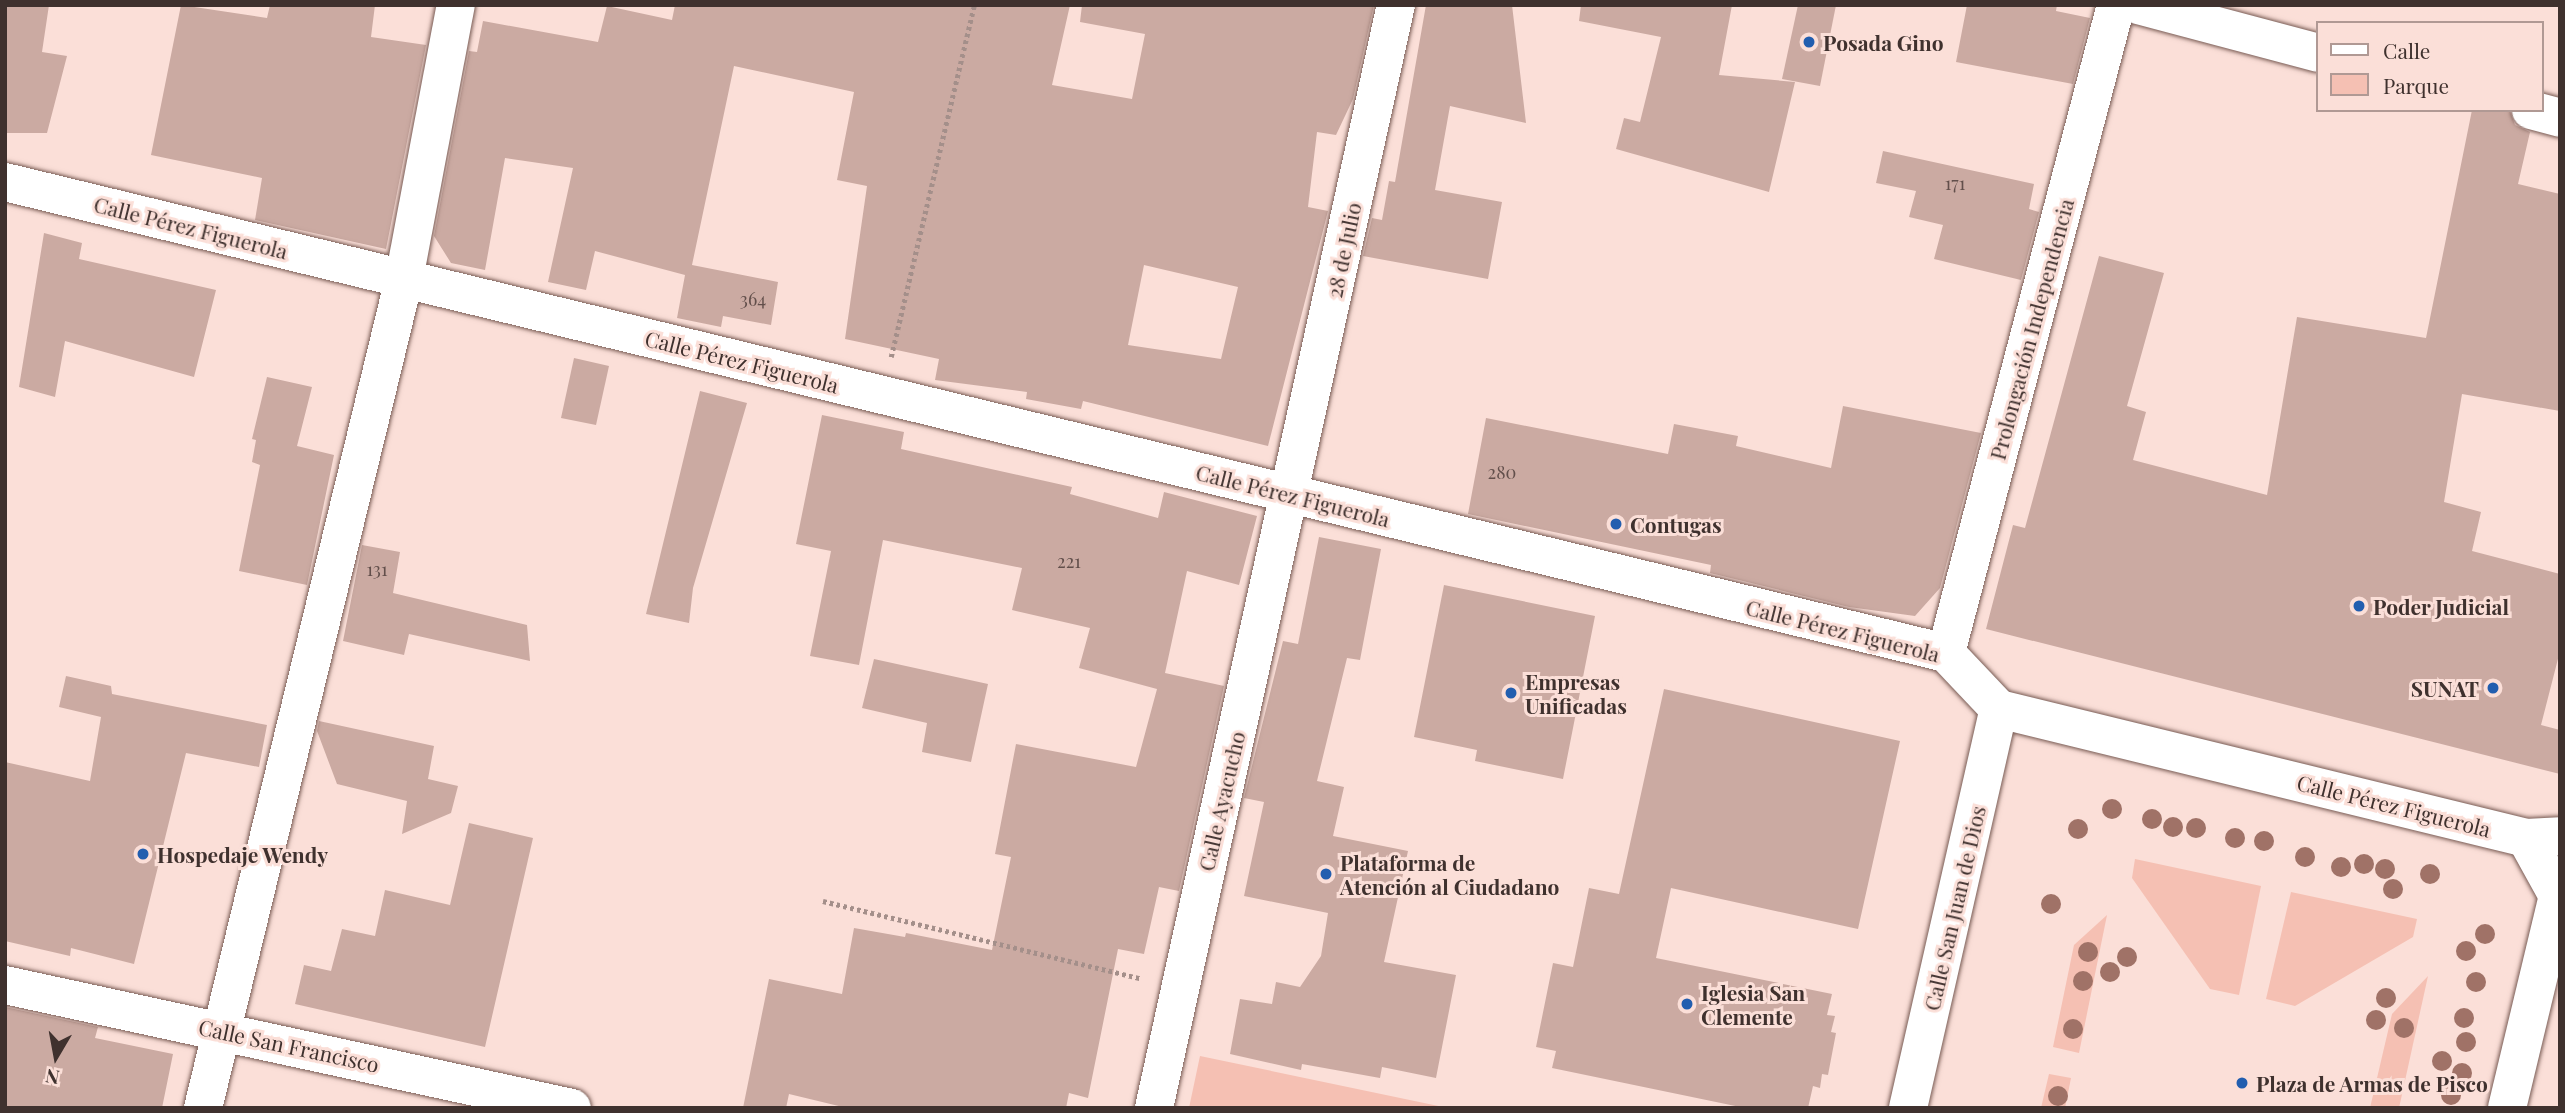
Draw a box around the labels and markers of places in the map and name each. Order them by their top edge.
place label: Posada Gino [1823,29,1944,55]
marker: Posada Gino [1801,34,1817,50]
place label: Contugas [1630,511,1722,537]
marker: Contugas [1608,516,1624,532]
place label: Poder Judicial [2373,593,2509,619]
marker: Poder Judicial [2351,598,2367,614]
place label: Empresas Unificadas [1525,668,1627,718]
place label: SUNAT [2411,675,2479,701]
marker: SUNAT [2485,680,2501,696]
marker: Empresas Unificadas [1503,685,1519,701]
place label: Hospedaje Wendy [157,841,329,867]
marker: Hospedaje Wendy [135,846,151,862]
place label: Plataforma de Atención al Ciudadano [1340,849,1559,899]
marker: Plataforma de Atención al Ciudadano [1318,866,1334,882]
place label: Iglesia San Clemente [1701,979,1805,1029]
marker: Iglesia San Clemente [1679,996,1695,1012]
place label: Plaza de Armas de Pisco [2256,1070,2489,1096]
marker: Plaza de Armas de Pisco [2234,1075,2250,1091]

